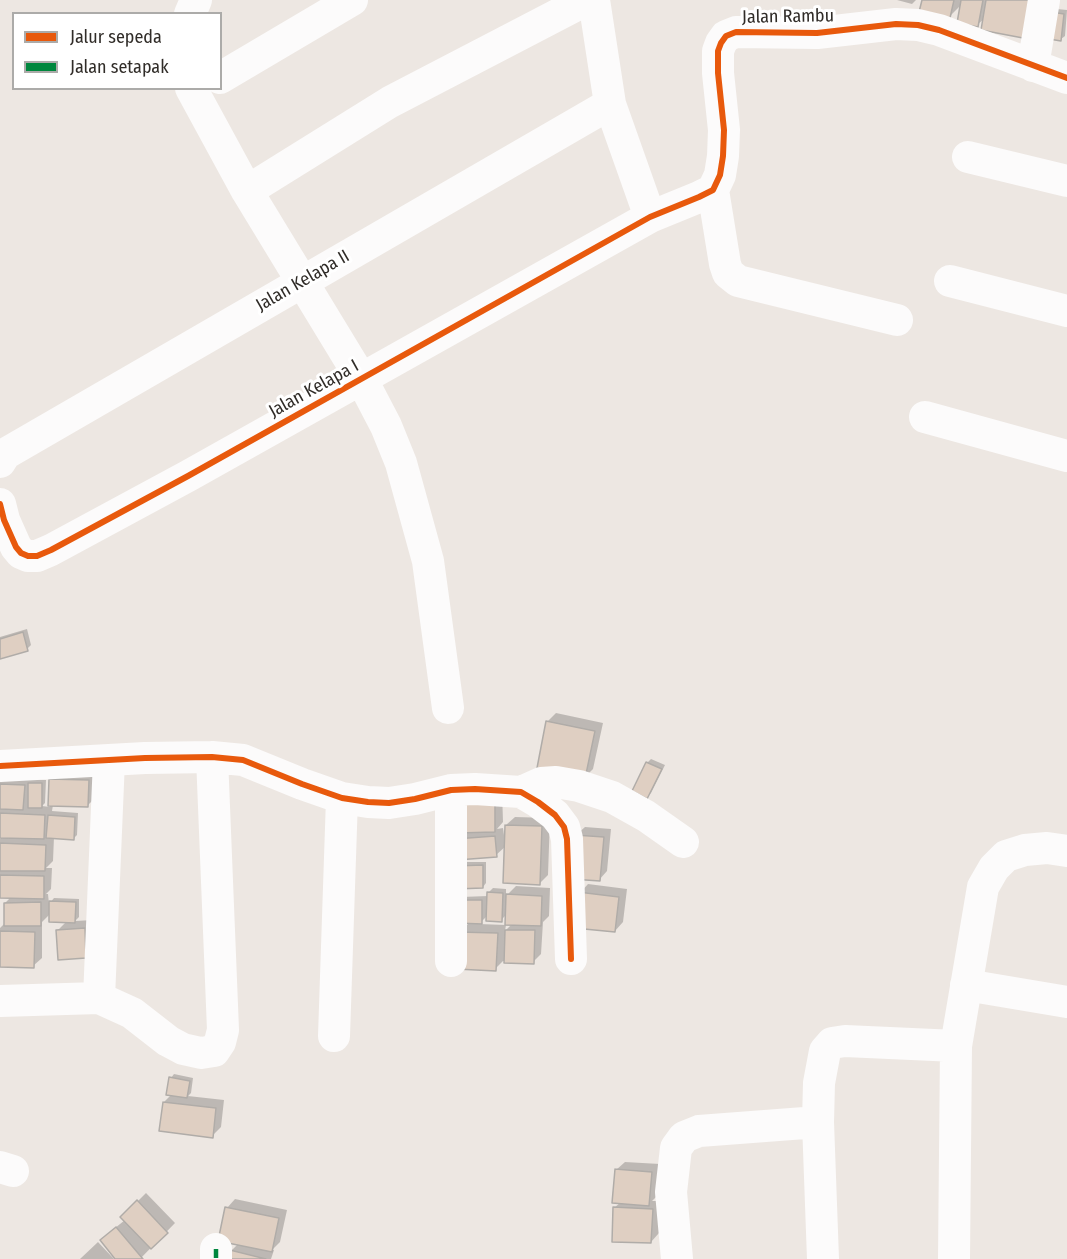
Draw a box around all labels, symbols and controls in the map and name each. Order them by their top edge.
street label: Jalan Rambu [742,5,834,29]
legend [12,12,222,90]
text: Jalur sepeda [70,26,162,48]
text: Jalan setapak [70,56,169,78]
street label: Jalan Kelapa II [252,246,354,316]
street label: Jalan Kelapa I [265,355,363,423]

